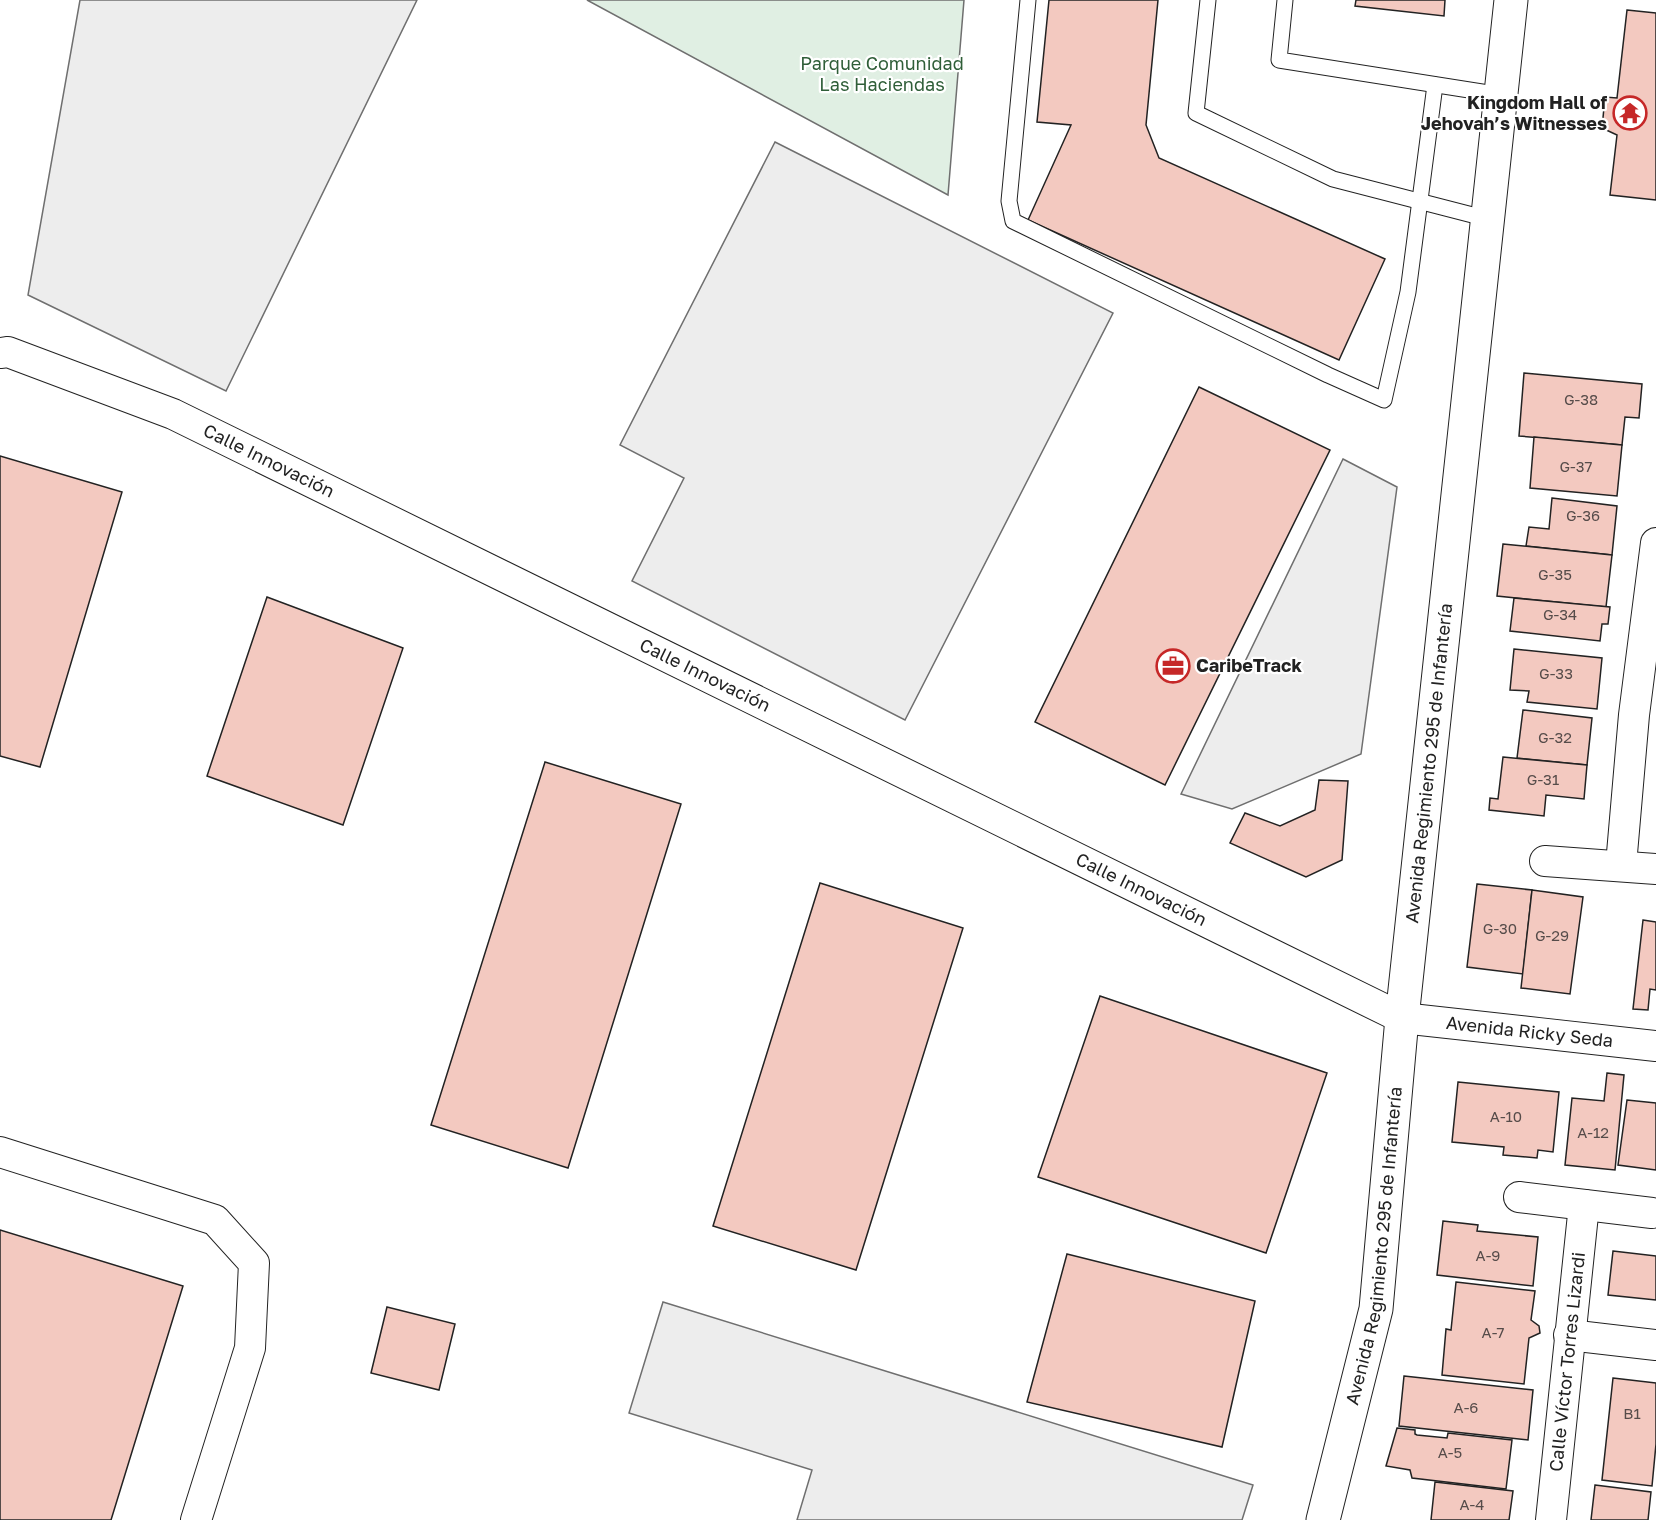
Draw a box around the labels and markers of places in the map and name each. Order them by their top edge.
place label: Kingdom Hall of Jehovah’s Witnesses [1421,91,1607,134]
temple icon: Kingdom Hall of Jehovah’s Witnesses [1612,95,1648,131]
office icon: CaribeTrack [1155,648,1191,684]
place label: CaribeTrack [1196,654,1302,676]

